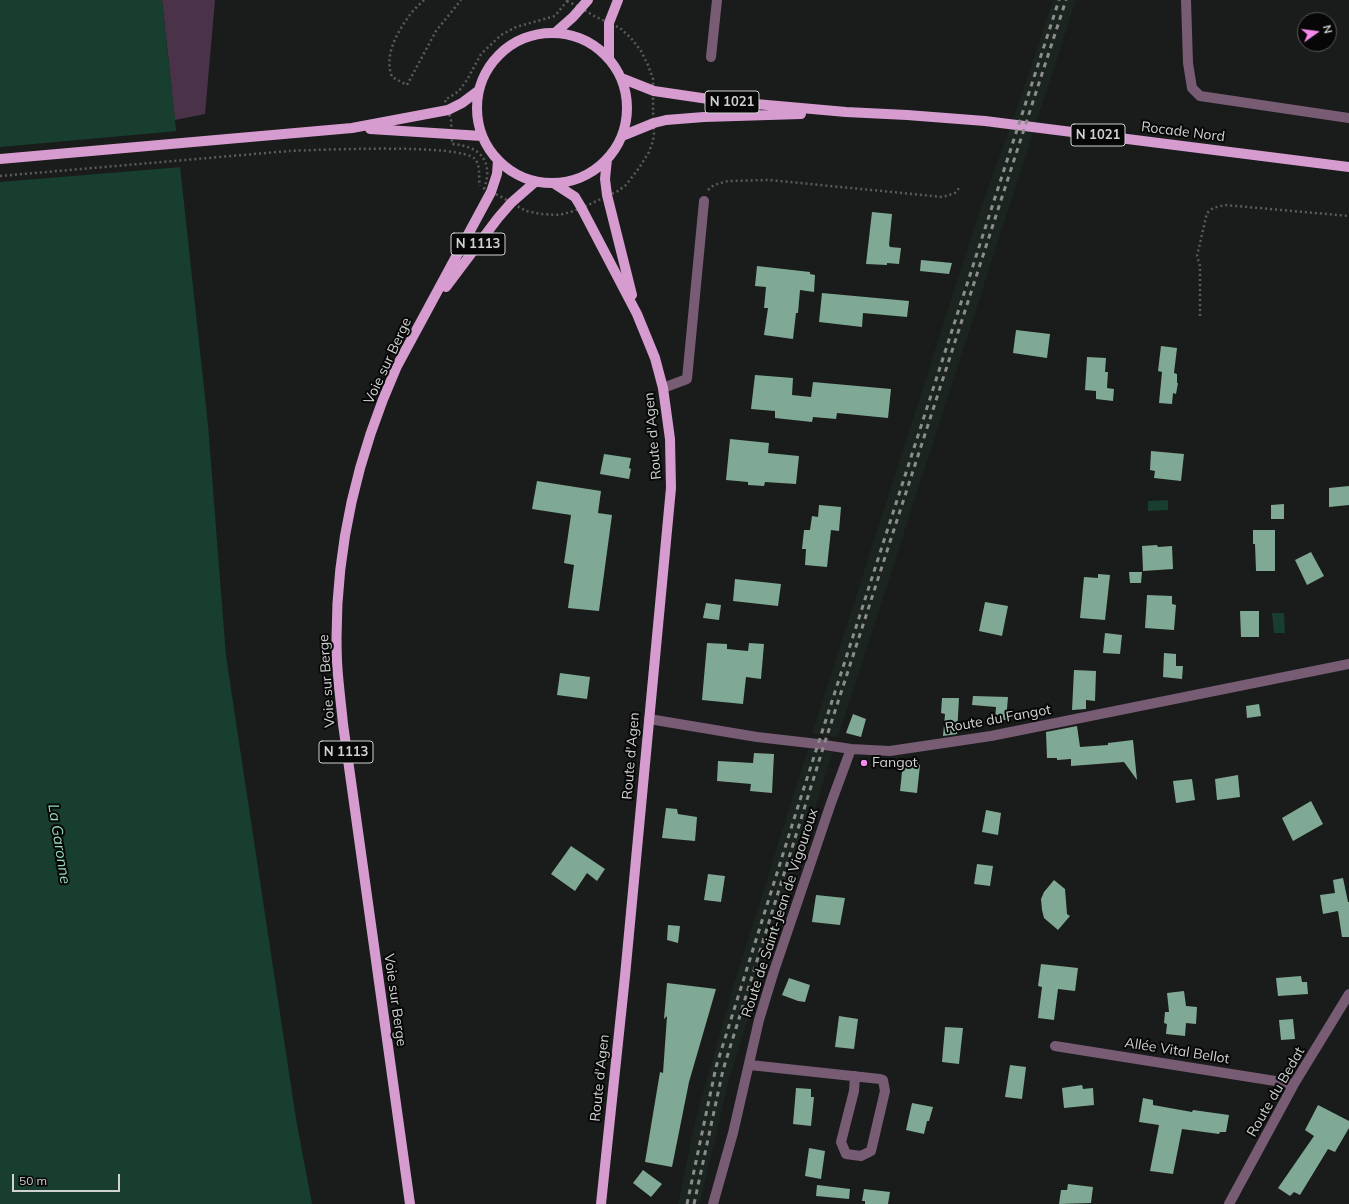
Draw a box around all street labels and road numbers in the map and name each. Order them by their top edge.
road number: N 1021 [705,91,759,113]
street label: Rocade Nord [1140,119,1226,145]
road number: N 1021 [1071,124,1125,146]
road number: N 1113 [451,233,505,255]
street label: Voie sur Berge [361,315,415,407]
street label: Route d'Agen [641,392,665,480]
street label: Voie sur Berge [315,634,339,728]
street label: Route du Fangot [944,701,1052,737]
street label: Route d'Agen [619,712,643,800]
road number: N 1113 [319,741,373,763]
street label: Route de Saint-Jean de Vigouroux [738,806,822,1020]
street label: Voie sur Berge [380,953,410,1047]
street label: Route d'Agen [587,1034,613,1122]
street label: Allée Vital Bellot [1123,1034,1231,1068]
street label: Route du Bedat [1244,1044,1308,1140]

